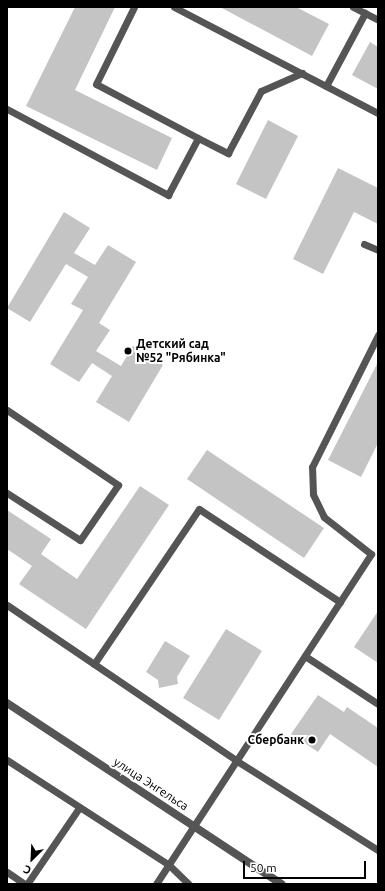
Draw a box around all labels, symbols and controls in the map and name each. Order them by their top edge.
place label: Детский сад №52 "Рябинка" [136,337,226,365]
marker: Детский сад №52 "Рябинка" [123,346,133,356]
place label: Сбербанк [247,733,304,747]
marker: Сбербанк [307,735,317,745]
street label: улица Энгельса [111,754,191,814]
north arrow [12,839,52,879]
scale bar [245,853,368,879]
text: 50 m [250,861,277,874]
text: С [21,863,33,877]

